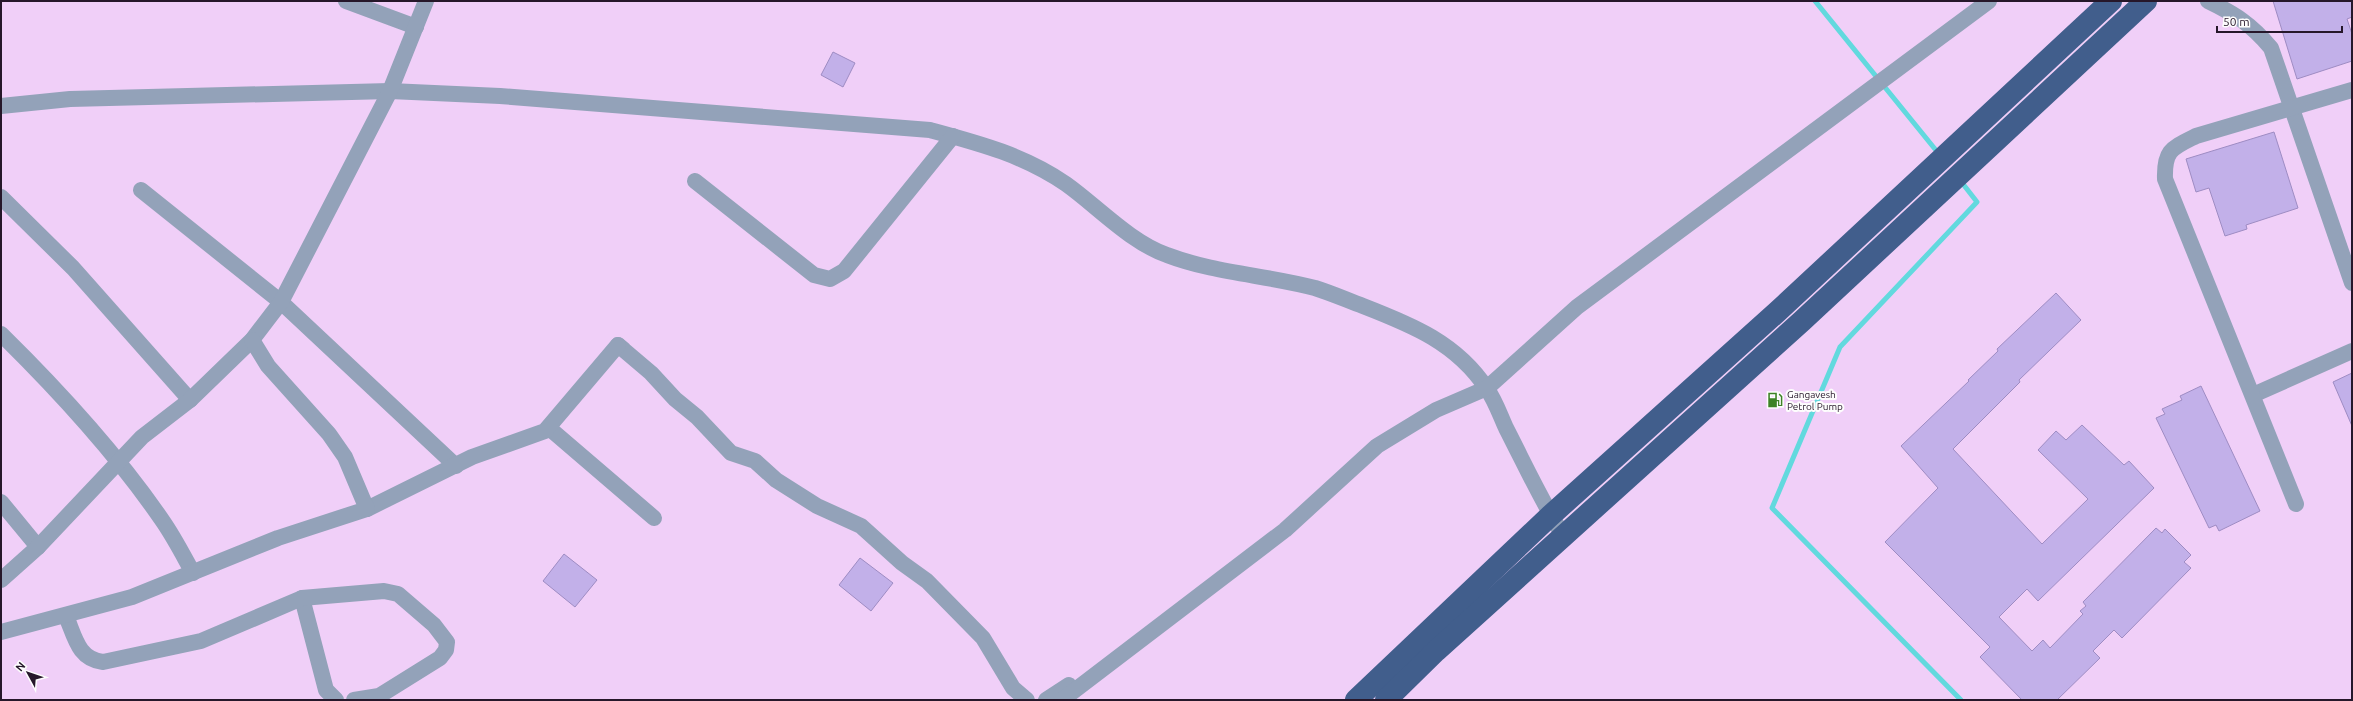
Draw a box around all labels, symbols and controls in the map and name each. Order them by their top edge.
scale bar [2217,8,2342,34]
text: 50 m [2223,15,2250,28]
place label: Gangavesh Petrol Pump [1787,389,1843,412]
fuel station icon: Gangavesh Petrol Pump [1766,391,1784,409]
north arrow [8,653,48,693]
text: N [13,660,28,674]

